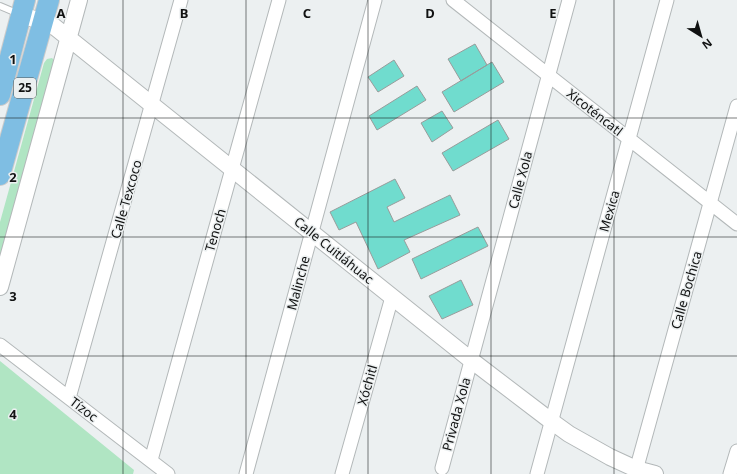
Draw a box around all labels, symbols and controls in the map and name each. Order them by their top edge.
text: A [57,4,66,22]
text: B [180,4,188,22]
text: C [303,4,311,22]
text: D [425,4,435,22]
text: E [549,4,557,22]
north arrow [681,16,721,56]
text: N [699,36,715,53]
text: 1 [9,50,17,68]
road number: 25 [14,78,36,98]
street label: Xicoténcatl [563,84,627,140]
street label: Calle Xola [504,149,536,211]
street label: Calle Texcoco [106,157,146,240]
text: 2 [9,168,17,186]
street label: Mexica [594,188,624,234]
street label: Tenoch [200,206,230,254]
street label: Calle Cuitláhuac [290,212,378,288]
street label: Calle Bochica [666,249,706,331]
street label: Malinche [282,254,314,312]
text: 3 [9,287,17,305]
street label: Xóchitl [353,363,381,407]
street label: Privada Xola [438,375,474,453]
street label: Tízoc [66,393,102,425]
text: 4 [9,405,17,423]

